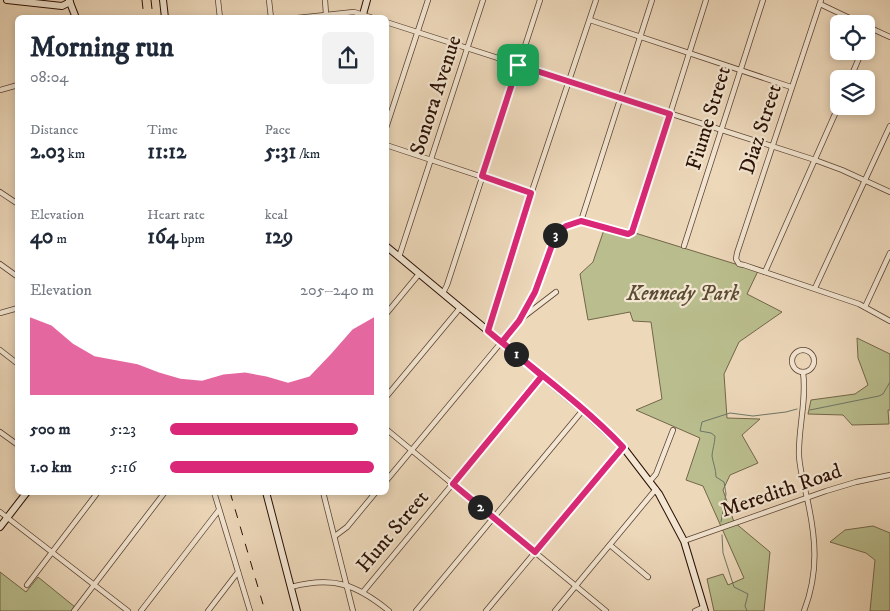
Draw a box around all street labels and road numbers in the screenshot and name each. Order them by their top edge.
street label: Sonora Avenue [404,32,468,158]
street label: Fiume Street [681,63,737,173]
street label: Diaz Street [734,81,788,178]
street label: Meredith Road [718,458,845,524]
street label: Hunt Street [351,485,435,578]

